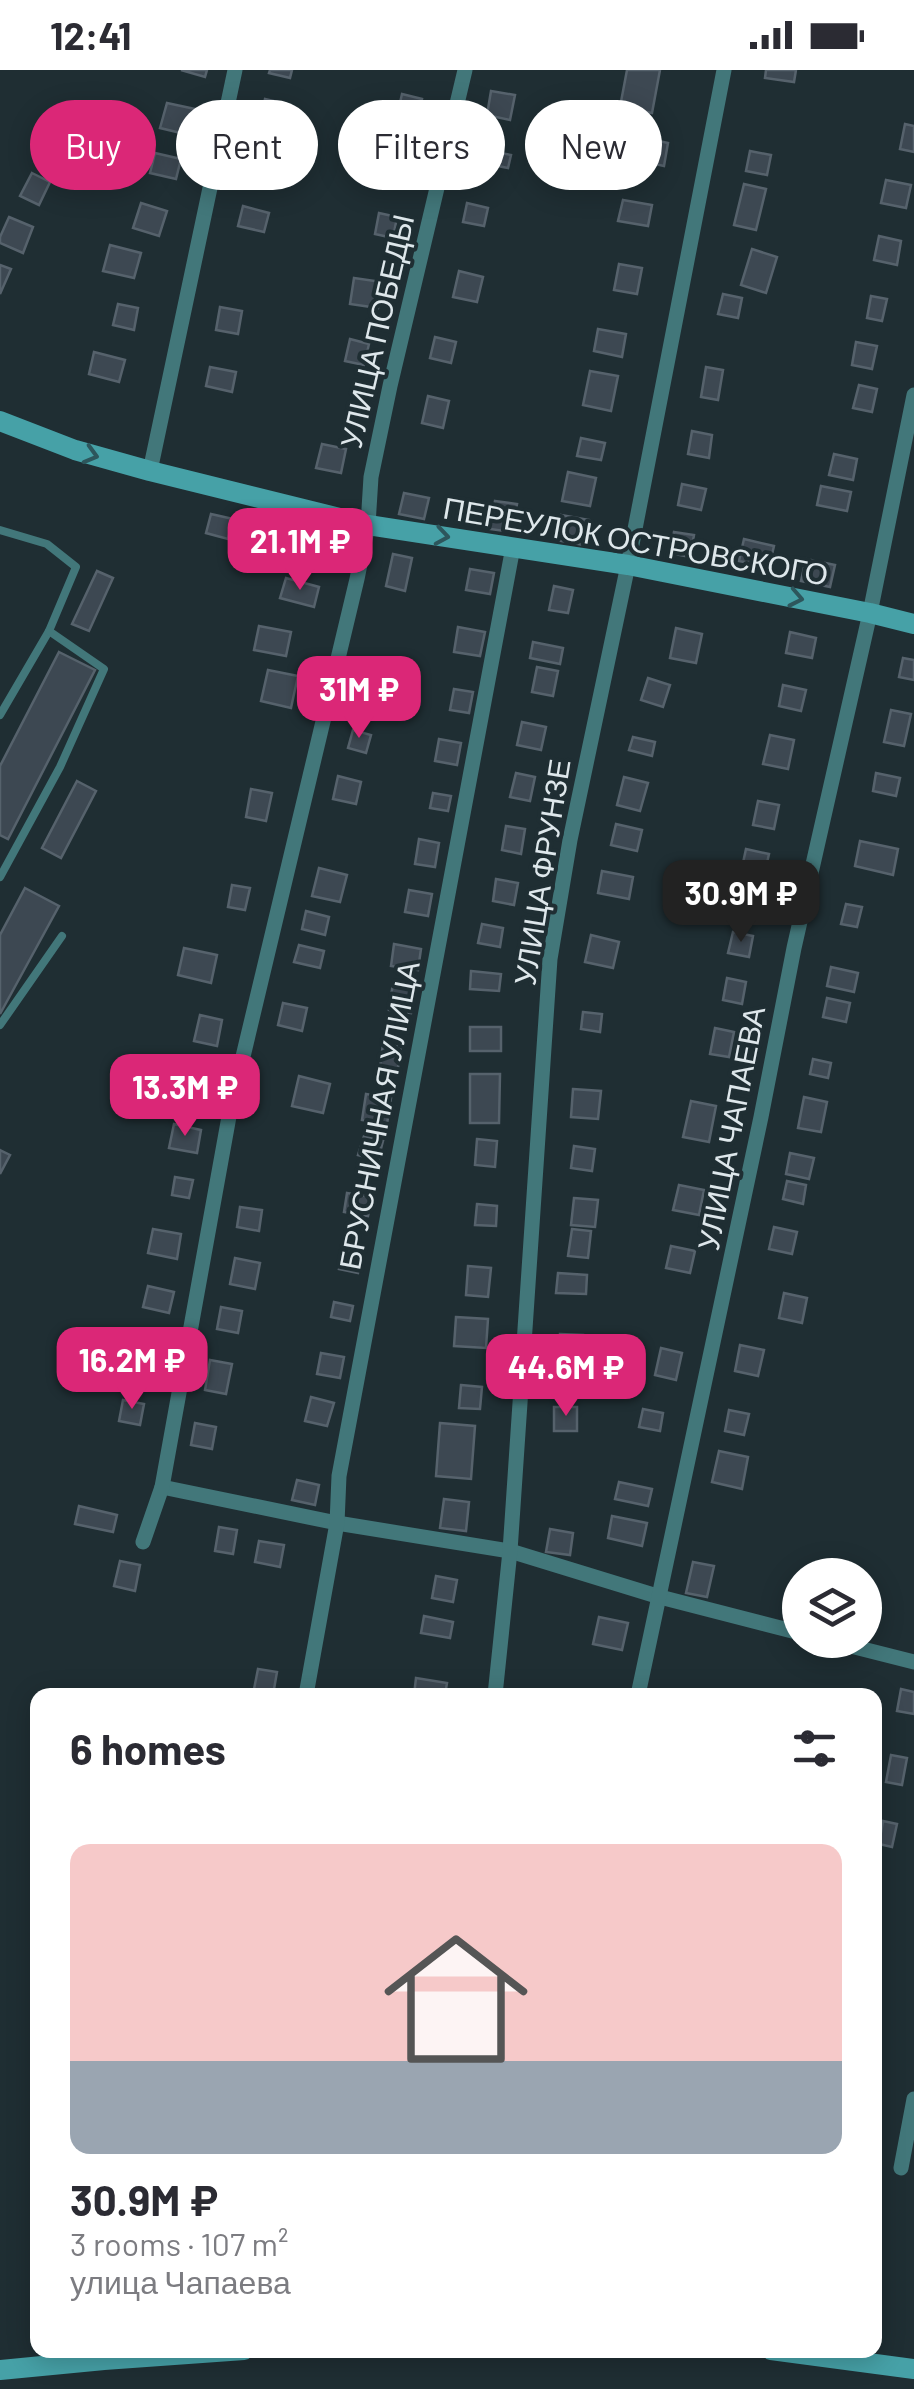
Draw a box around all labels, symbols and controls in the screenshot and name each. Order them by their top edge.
text: 12:41 [50,12,131,58]
chip: Buy [30,100,156,190]
chip: Rent [176,100,318,190]
chip: Filters [338,100,505,190]
chip: New [525,100,662,190]
street label: УЛИЦА ПОБЕДЫ [332,211,420,451]
one-way arrow [82,443,99,464]
street label: ПЕРЕУЛОК ОСТРОВСКОГО [441,488,831,592]
pin: 21.1M ₽ [208,508,392,593]
text: 21.1M ₽ [250,521,350,559]
one-way arrow [433,525,450,546]
one-way arrow [788,587,804,608]
pin: 31M ₽ [289,656,429,741]
text: 31M ₽ [319,669,399,707]
street label: УЛИЦА ФРУНЗЕ [505,756,577,988]
pin: 30.9M ₽ [649,860,833,945]
text: 30.9M ₽ [685,873,797,911]
street label: БРУСНИЧНАЯ УЛИЦА [330,958,426,1272]
street label: УЛИЦА ЧАПАЕВА [689,1003,771,1253]
pin: 13.3M ₽ [93,1054,277,1139]
text: 13.3M ₽ [132,1067,238,1105]
pin: 16.2M ₽ [40,1327,224,1412]
pin: 44.6M ₽ [474,1334,658,1419]
text: 16.2M ₽ [79,1340,185,1378]
text: 44.6M ₽ [508,1347,624,1385]
map controls [782,1558,882,1658]
button: layers [782,1558,882,1658]
icon: filters [787,1721,842,1776]
text: 6 homes [70,1723,226,1773]
icon: home [366,1909,546,2089]
text: 30.9M ₽ [70,2174,218,2224]
text: 3 rooms · 107 m² [70,2224,288,2262]
text: улица Чапаева [70,2262,291,2300]

